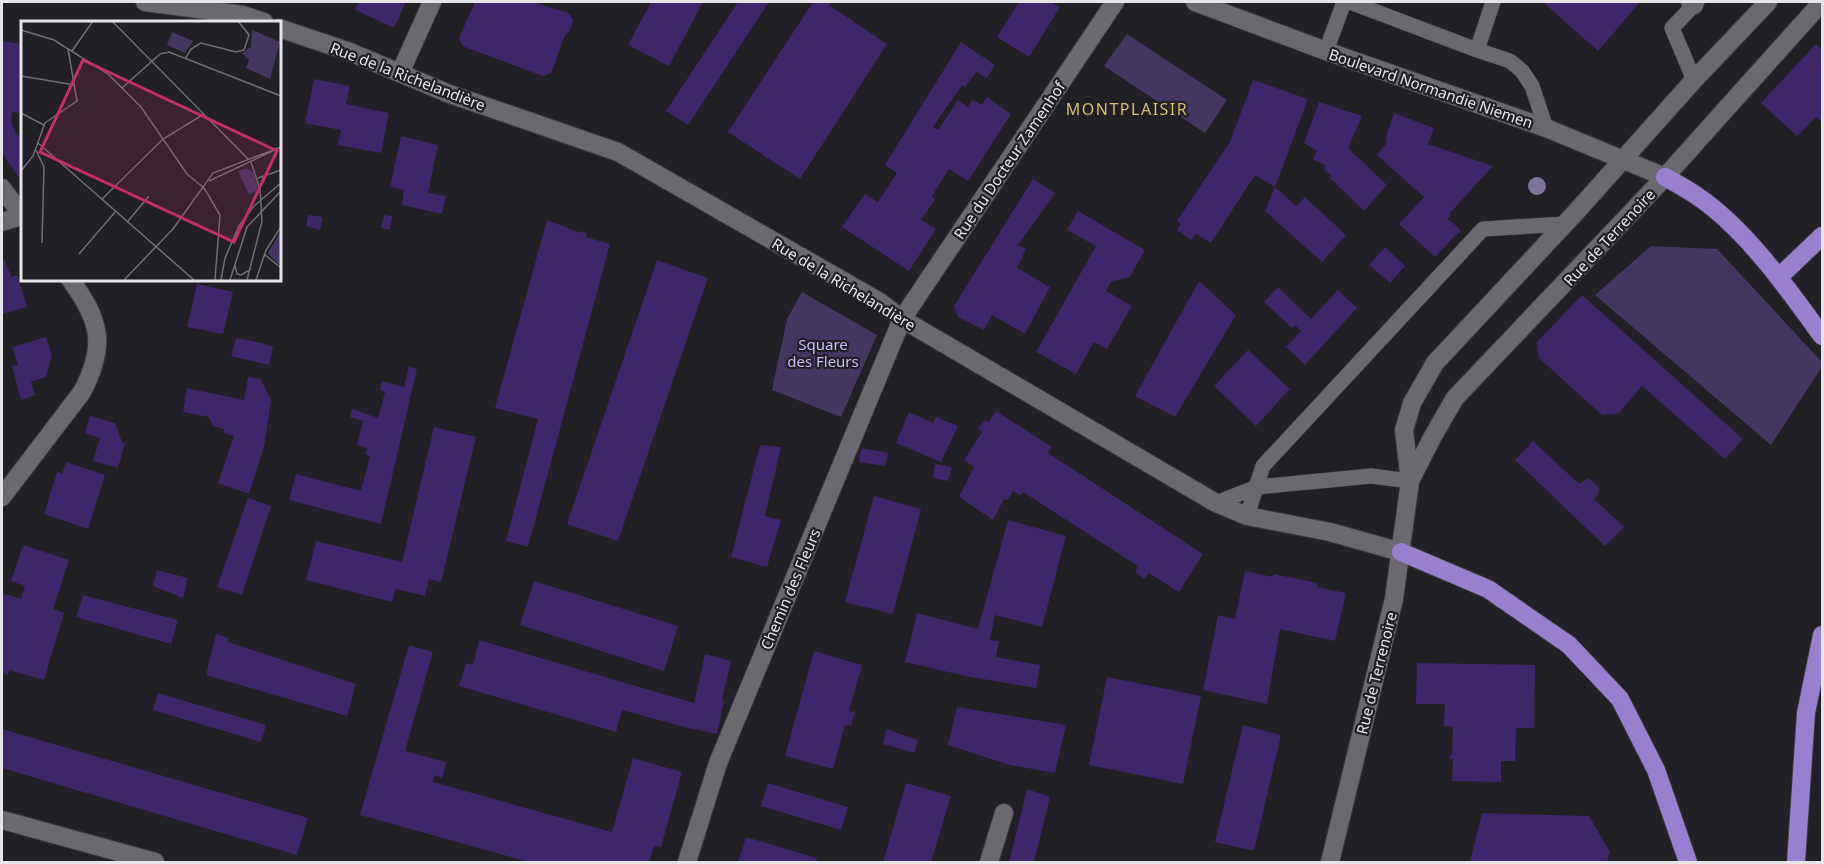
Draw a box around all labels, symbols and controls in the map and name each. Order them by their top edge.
inset map [21,21,280,280]
street label: Rue de la Richelandière [328,37,488,115]
street label: Boulevard Normandie Niemen [1326,44,1536,132]
street label: Rue du Docteur Zamenhof [949,77,1070,243]
district label: MONTPLAISIR [1066,98,1188,120]
street label: Rue de Terrenoire [1559,184,1659,290]
street label: Rue de la Richelandière [768,233,920,335]
park label: Square des Fleurs [787,334,859,371]
street label: Chemin des Fleurs [755,525,825,653]
street label: Rue de Terrenoire [1351,610,1401,736]

